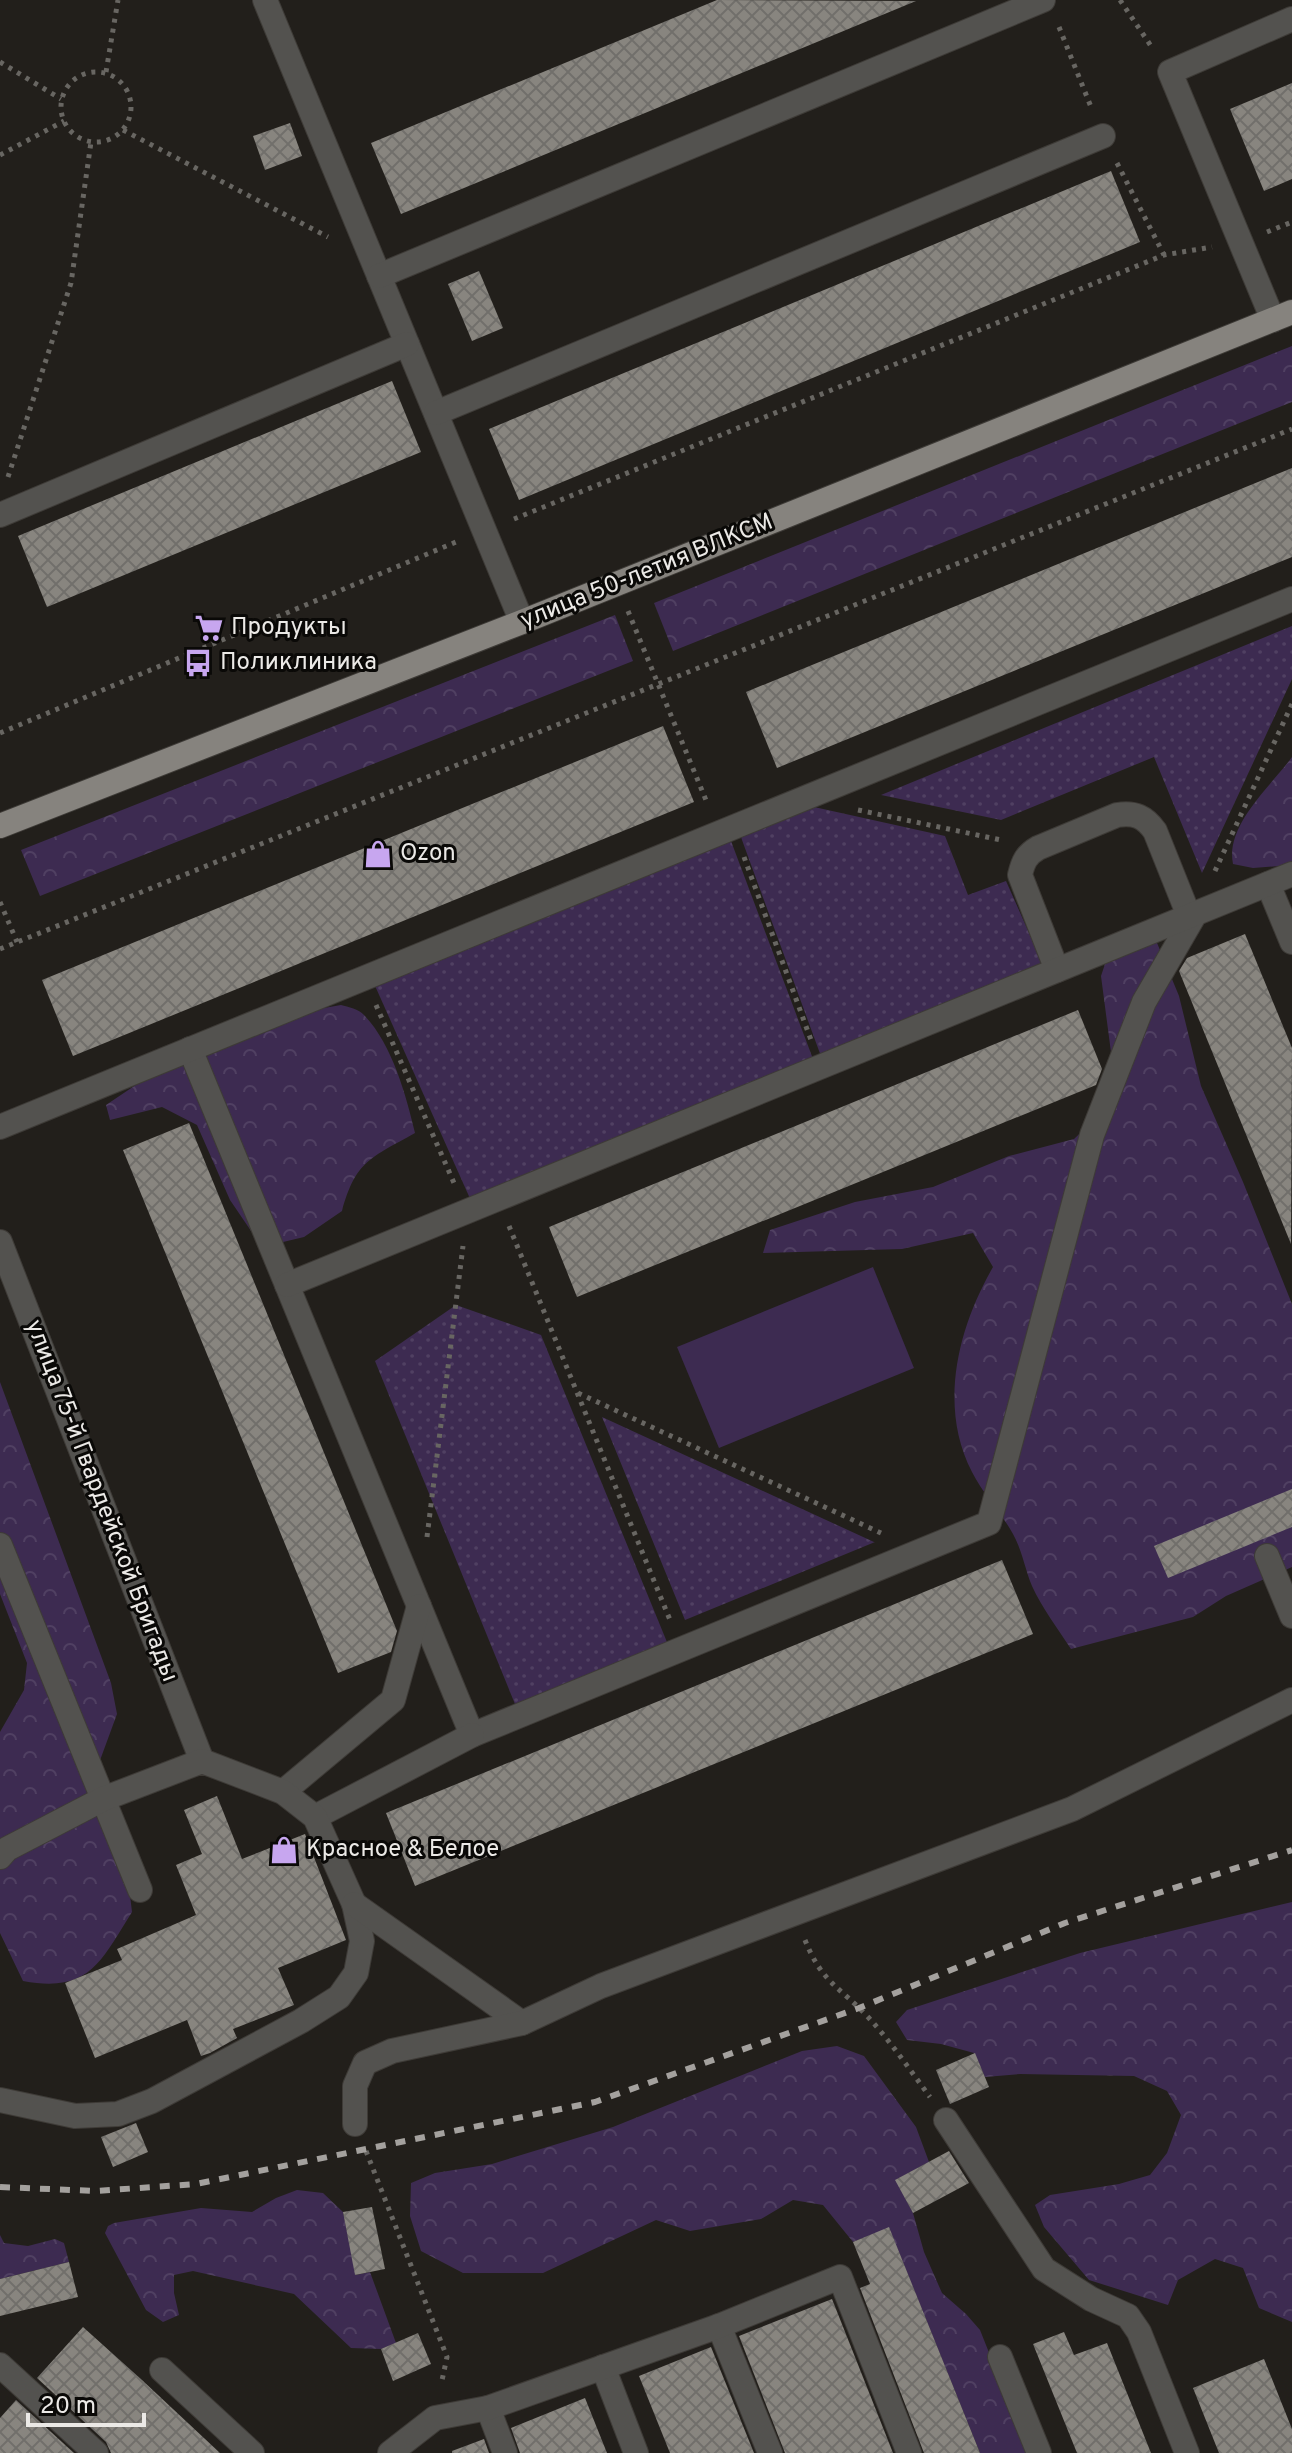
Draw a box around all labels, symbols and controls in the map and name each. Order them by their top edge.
street label: улица 50-летия ВЛКСМ [516,508,778,636]
supermarket icon: Продукты [194,613,224,643]
place label: Продукты [231,613,347,643]
bus stop icon: Поликлиника [183,648,213,678]
place label: Поликлиника [220,648,377,678]
shop icon: Ozon [363,839,393,869]
place label: Ozon [400,839,456,869]
street label: улица 75-й Гвардейской Бригады [18,1316,184,1686]
shop icon: Красное & Белое [269,1835,299,1865]
place label: Красное & Белое [306,1835,499,1865]
scale bar [28,2377,144,2427]
text: 20 m [40,2392,96,2422]

